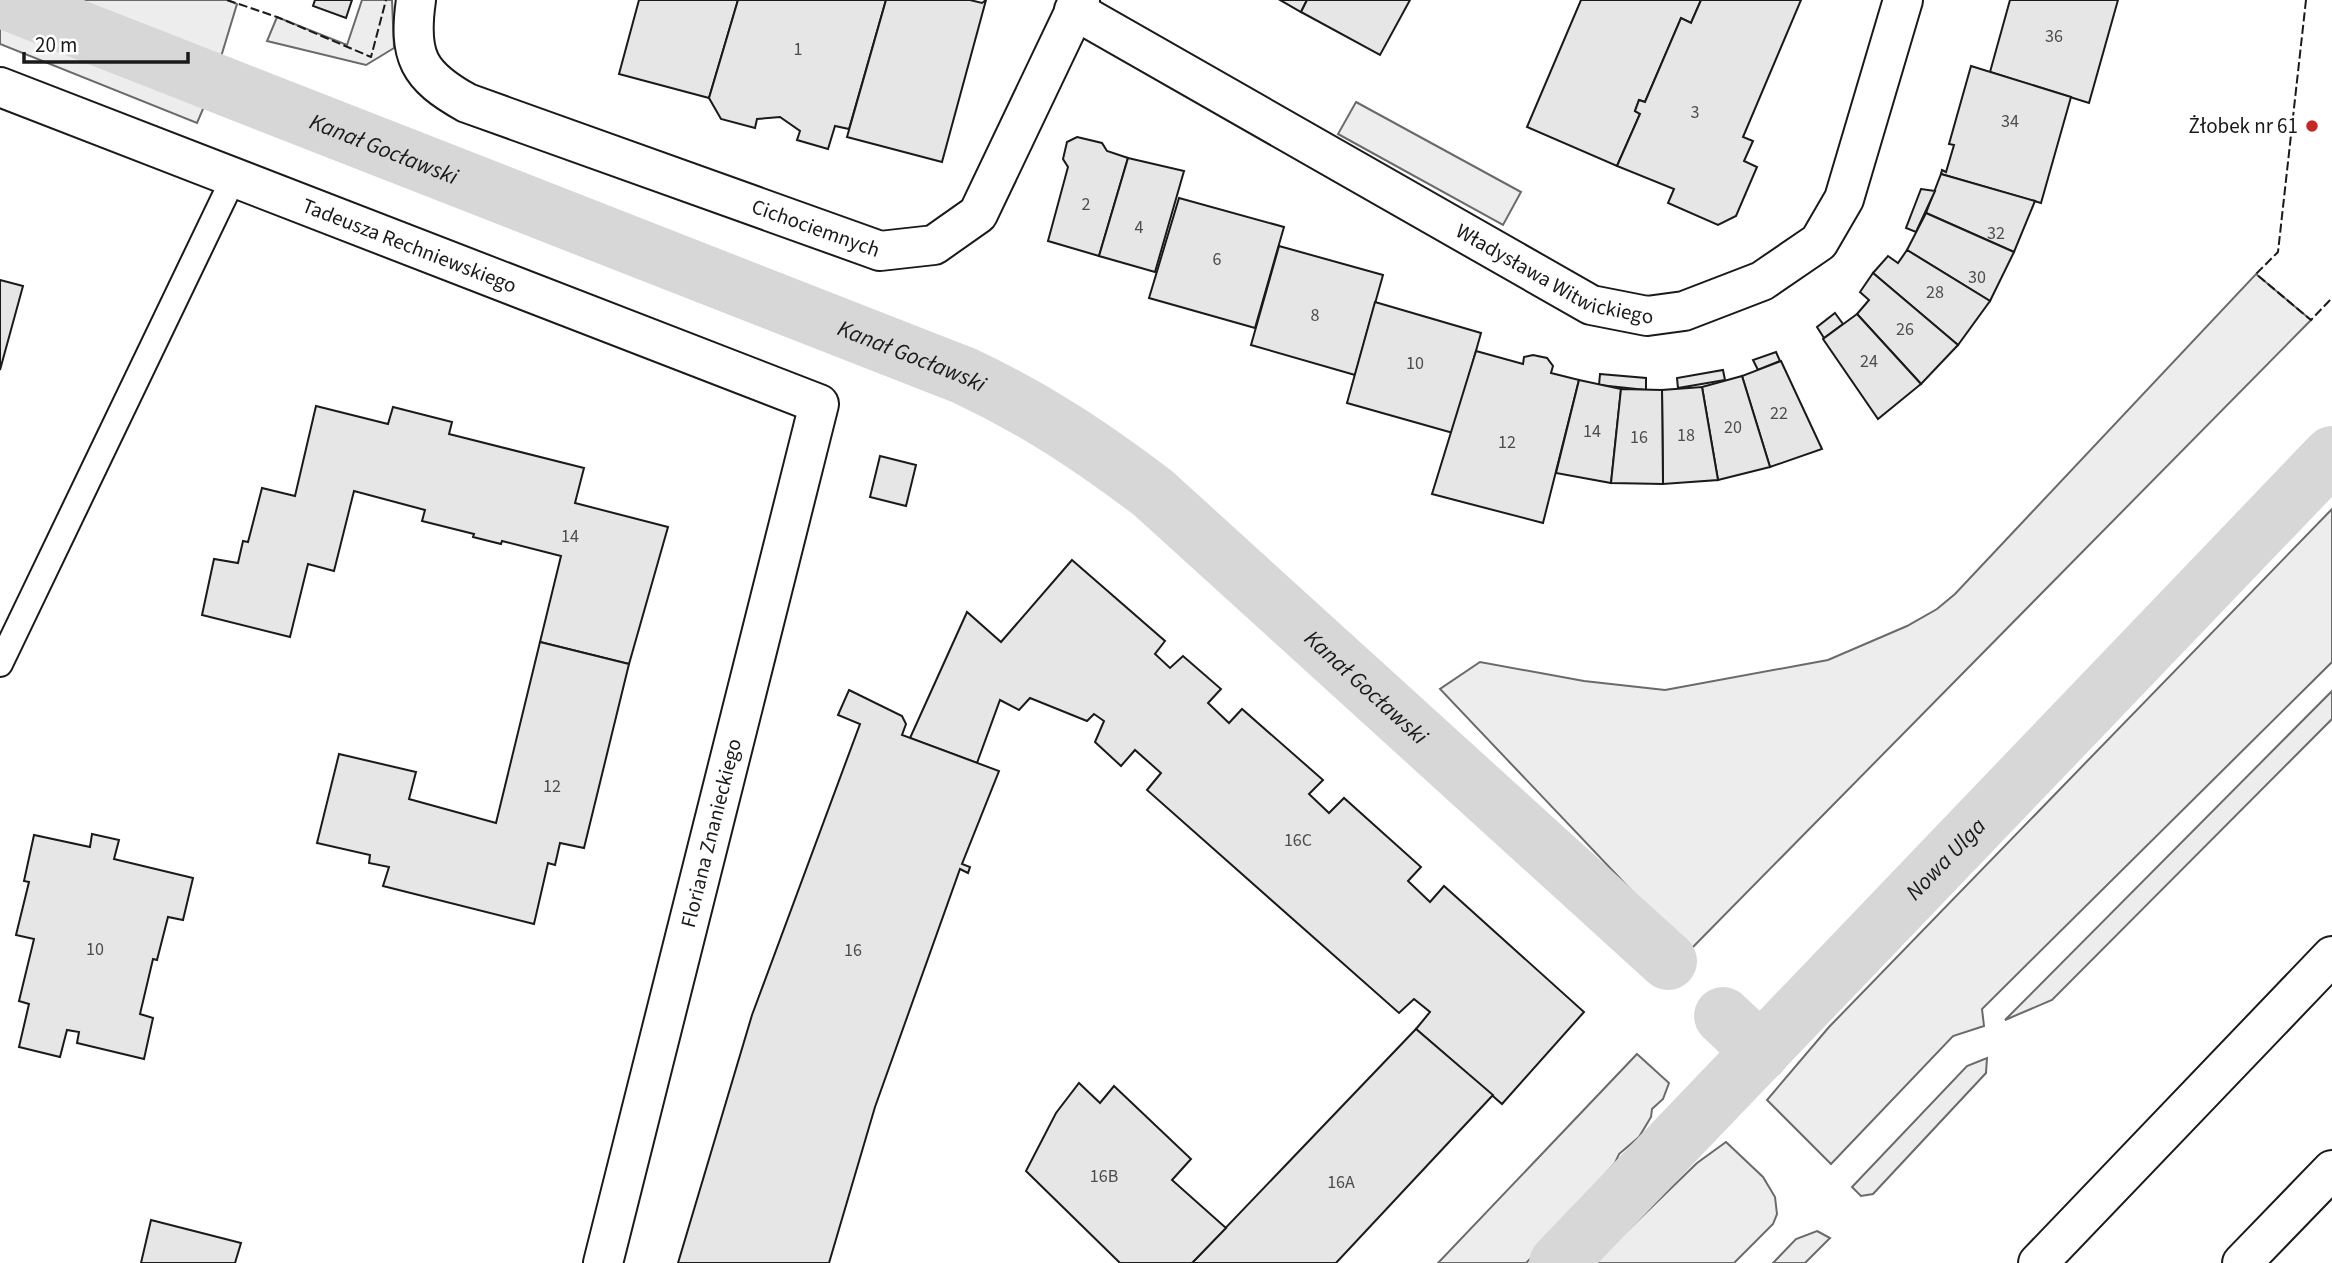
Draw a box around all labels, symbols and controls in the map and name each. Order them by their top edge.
scale bar [24,21,189,65]
house number: 36 [2045,24,2063,49]
text: 20 m [35,30,77,60]
house number: 1 [794,37,802,62]
house number: 3 [1691,100,1700,125]
water label: Kanał Gocławski [305,105,463,193]
house number: 34 [2001,109,2019,134]
place label: Żłobek nr 61 [2189,111,2298,141]
marker: Żłobek nr 61 [2304,118,2320,134]
street label: Tadeusza Rechniewskiego [298,190,521,301]
street label: Cichociemnych [748,191,884,265]
house number: 2 [1082,192,1091,217]
house number: 4 [1135,215,1144,240]
street label: Władysława Witwickiego [1450,216,1655,332]
house number: 32 [1987,221,2005,246]
house number: 6 [1213,247,1222,272]
house number: 30 [1968,265,1986,290]
house number: 28 [1926,280,1944,305]
house number: 8 [1311,303,1320,328]
water label: Kanał Gocławski [833,312,992,401]
house number: 26 [1896,317,1914,342]
house number: 24 [1860,349,1878,374]
house number: 10 [1406,351,1424,376]
house number: 22 [1770,401,1788,426]
house number: 20 [1724,415,1742,440]
house number: 14 [1583,419,1601,444]
house number: 18 [1677,423,1695,448]
house number: 16 [1630,425,1648,450]
house number: 12 [1498,430,1516,455]
house number: 14 [561,524,579,549]
water label: Kanał Gocławski [1297,622,1435,753]
street label: Floriana Znanieckiego [673,735,749,931]
house number: 12 [543,774,561,799]
water label: Nowa Ulga [1898,810,1993,908]
house number: 16C [1284,828,1312,853]
house number: 10 [86,937,104,962]
house number: 16 [844,938,862,963]
house number: 16B [1090,1164,1118,1189]
house number: 16A [1327,1170,1355,1195]

